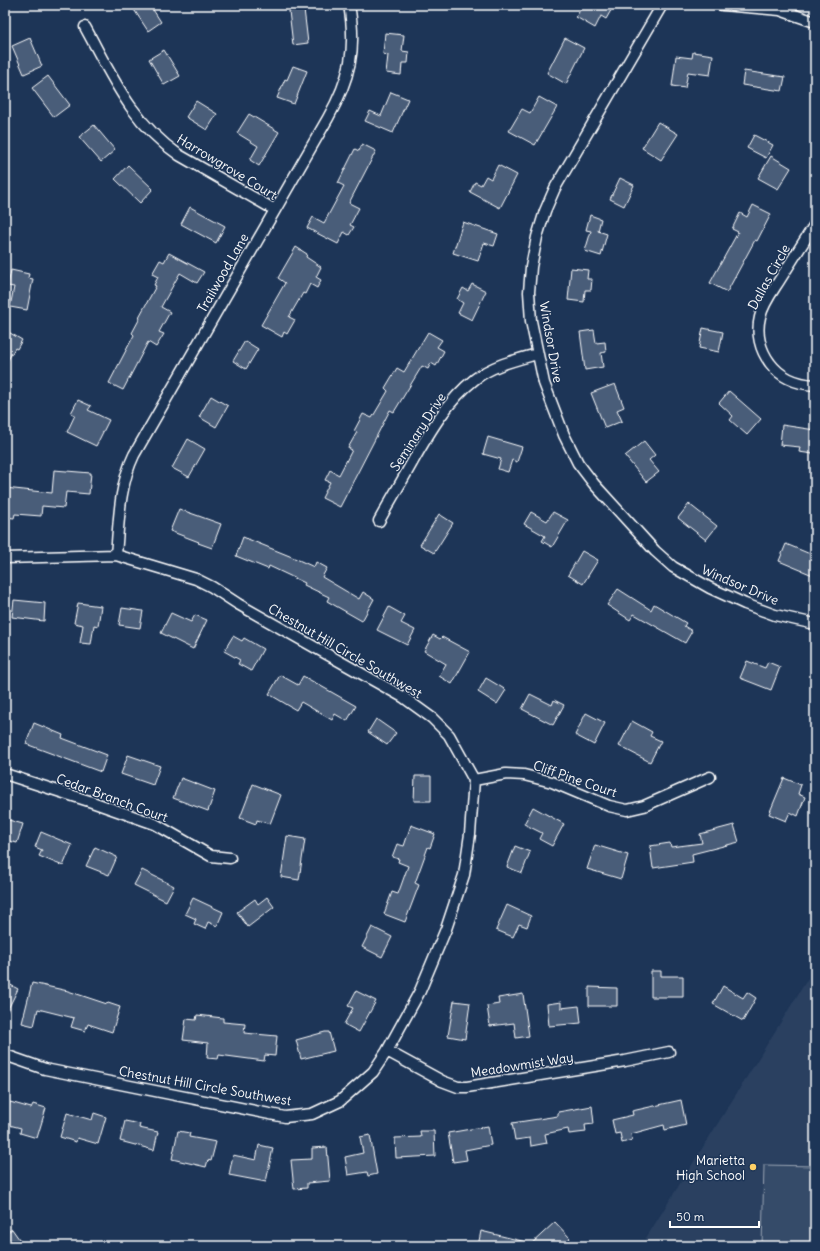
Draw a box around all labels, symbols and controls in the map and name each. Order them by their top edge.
street label: Harrowgrove Court [174,130,281,204]
street label: Trailwood Lane [193,230,253,316]
street label: Dallas Circle [744,241,794,313]
street label: Windsor Drive [535,300,567,384]
street label: Seminary Drive [386,390,450,474]
street label: Windsor Drive [699,561,781,609]
street label: Chestnut Hill Circle Southwest [265,600,425,702]
street label: Cliff Pine Court [531,757,620,801]
street label: Cedar Branch Court [54,770,171,826]
street label: Meadowmist Way [469,1048,575,1082]
street label: Chestnut Hill Circle Southwest [117,1062,293,1110]
place label: Marietta High School [676,1152,745,1184]
marker: Marietta High School [748,1162,758,1172]
scale bar [670,1203,759,1229]
text: 50 m [676,1209,705,1224]

